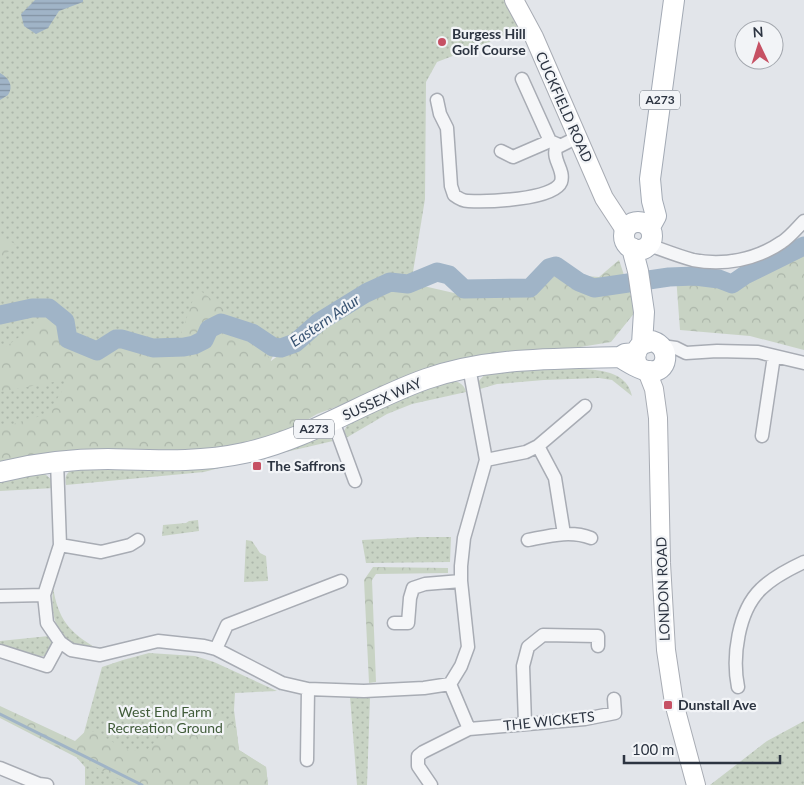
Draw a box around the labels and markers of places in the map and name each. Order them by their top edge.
place label: Burgess Hill Golf Course [452,25,526,58]
marker: Burgess Hill Golf Course [436,36,448,48]
place label: The Saffrons [267,457,345,474]
marker: The Saffrons [251,460,263,472]
place label: Dunstall Ave [678,696,757,713]
marker: Dunstall Ave [662,699,674,711]

